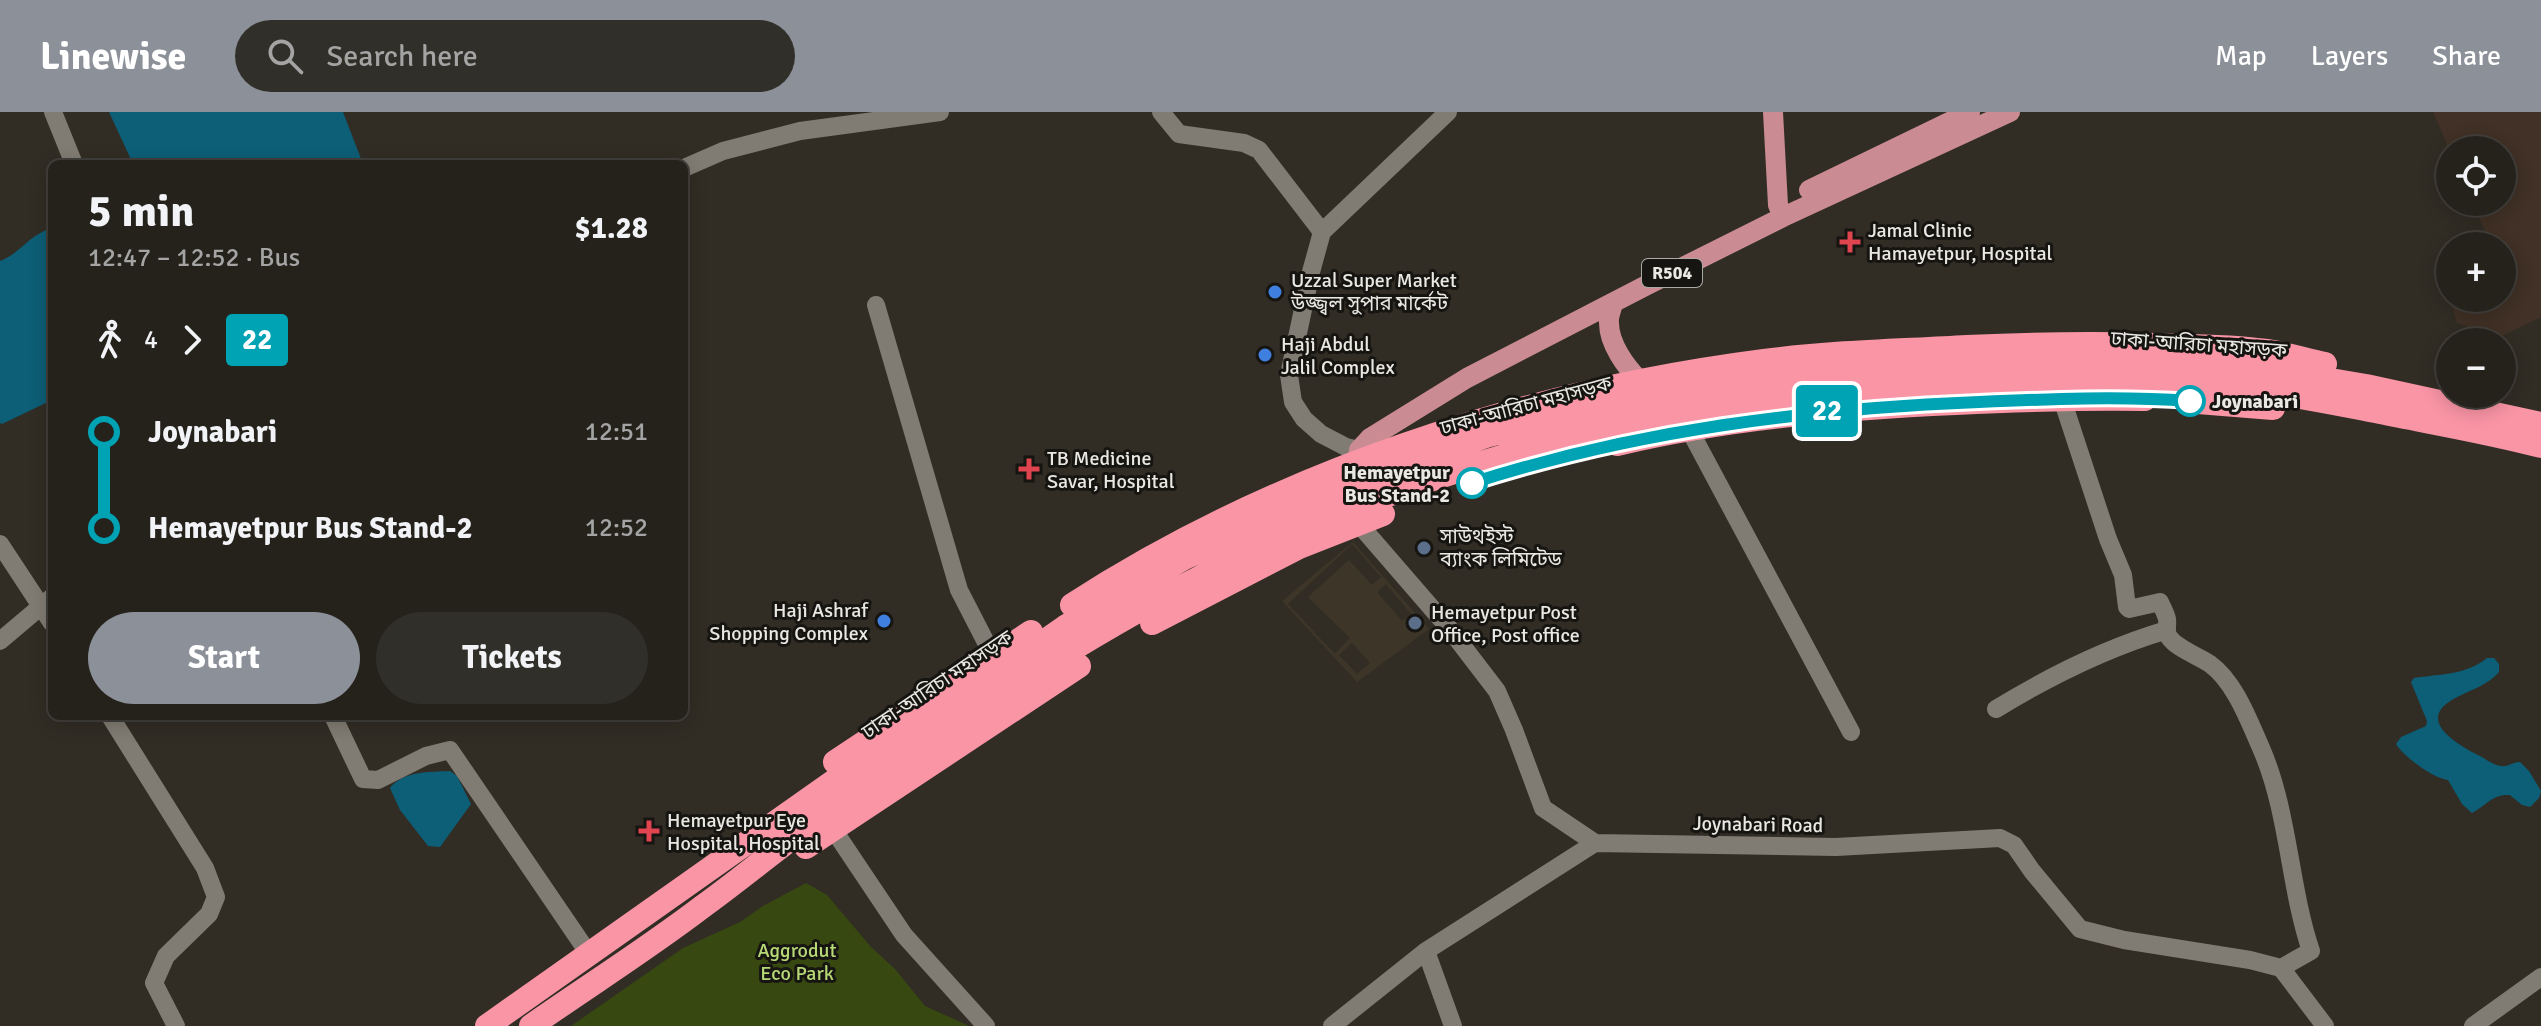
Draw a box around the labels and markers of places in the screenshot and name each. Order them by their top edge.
place label: Jamal Clinic Hamayetpur, Hospital [1868,218,2053,266]
marker: Jamal Clinic Hamayetpur, Hospital [1839,231,1861,253]
place label: Uzzal Super Market উজ্জ্বল সুপার মার্কেট [1290,268,1457,316]
marker: Uzzal Super Market উজ্জ্বল সুপার মার্কেট [1266,283,1284,301]
place label: Haji Abdul Jalil Complex [1281,332,1395,380]
marker: Haji Abdul Jalil Complex [1256,346,1274,364]
marker: Joynabari [2175,386,2205,416]
place label: Joynabari [2212,389,2298,414]
place label: TB Medicine Savar, Hospital [1047,446,1175,494]
marker: TB Medicine Savar, Hospital [1018,458,1040,480]
place label: Hemayetpur Bus Stand-2 [1343,460,1450,508]
marker: Hemayetpur Bus Stand-2 [1457,468,1487,498]
place label: সাউথইস্ট ব্যাংক লিমিটেড [1439,524,1563,572]
marker: সাউথইস্ট ব্যাংক লিমিটেড [1415,539,1433,557]
place label: Haji Ashraf Shopping Complex [709,598,869,646]
place label: Hemayetpur Post Office, Post office [1431,600,1580,648]
marker: Haji Ashraf Shopping Complex [875,612,893,630]
marker: Hemayetpur Post Office, Post office [1406,614,1424,632]
place label: Hemayetpur Eye Hospital, Hospital [667,808,820,856]
marker: Hemayetpur Eye Hospital, Hospital [638,820,660,842]

